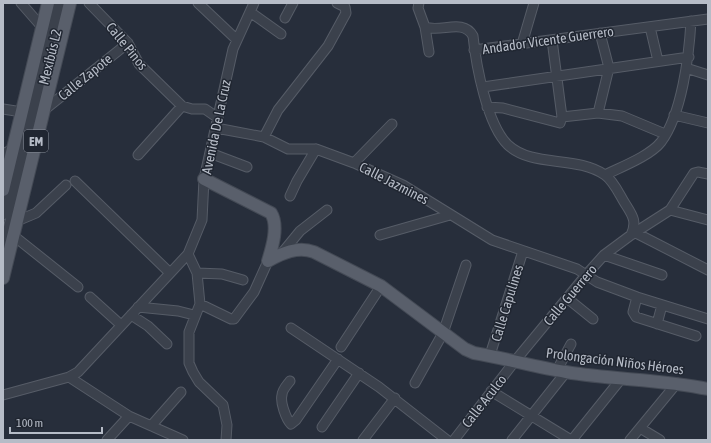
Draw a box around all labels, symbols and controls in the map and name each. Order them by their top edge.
street label: Calle Pinos [103,19,151,73]
street label: Andador Vicente Guerrero [481,23,615,57]
street label: Mexibús L2 [35,28,65,86]
street label: Calle Zapote [55,50,115,104]
street label: Avenida De La Cruz [198,78,234,176]
road number: EM [24,130,48,152]
street label: Calle Jazmines [357,159,431,207]
street label: Calle Guerrero [540,261,600,329]
street label: Calle Capulines [488,263,526,343]
street label: Prolongación Niños Héroes [545,345,685,377]
street label: Calle Aculco [458,371,510,431]
scale bar [10,409,102,435]
text: 100 m [16,416,43,430]

